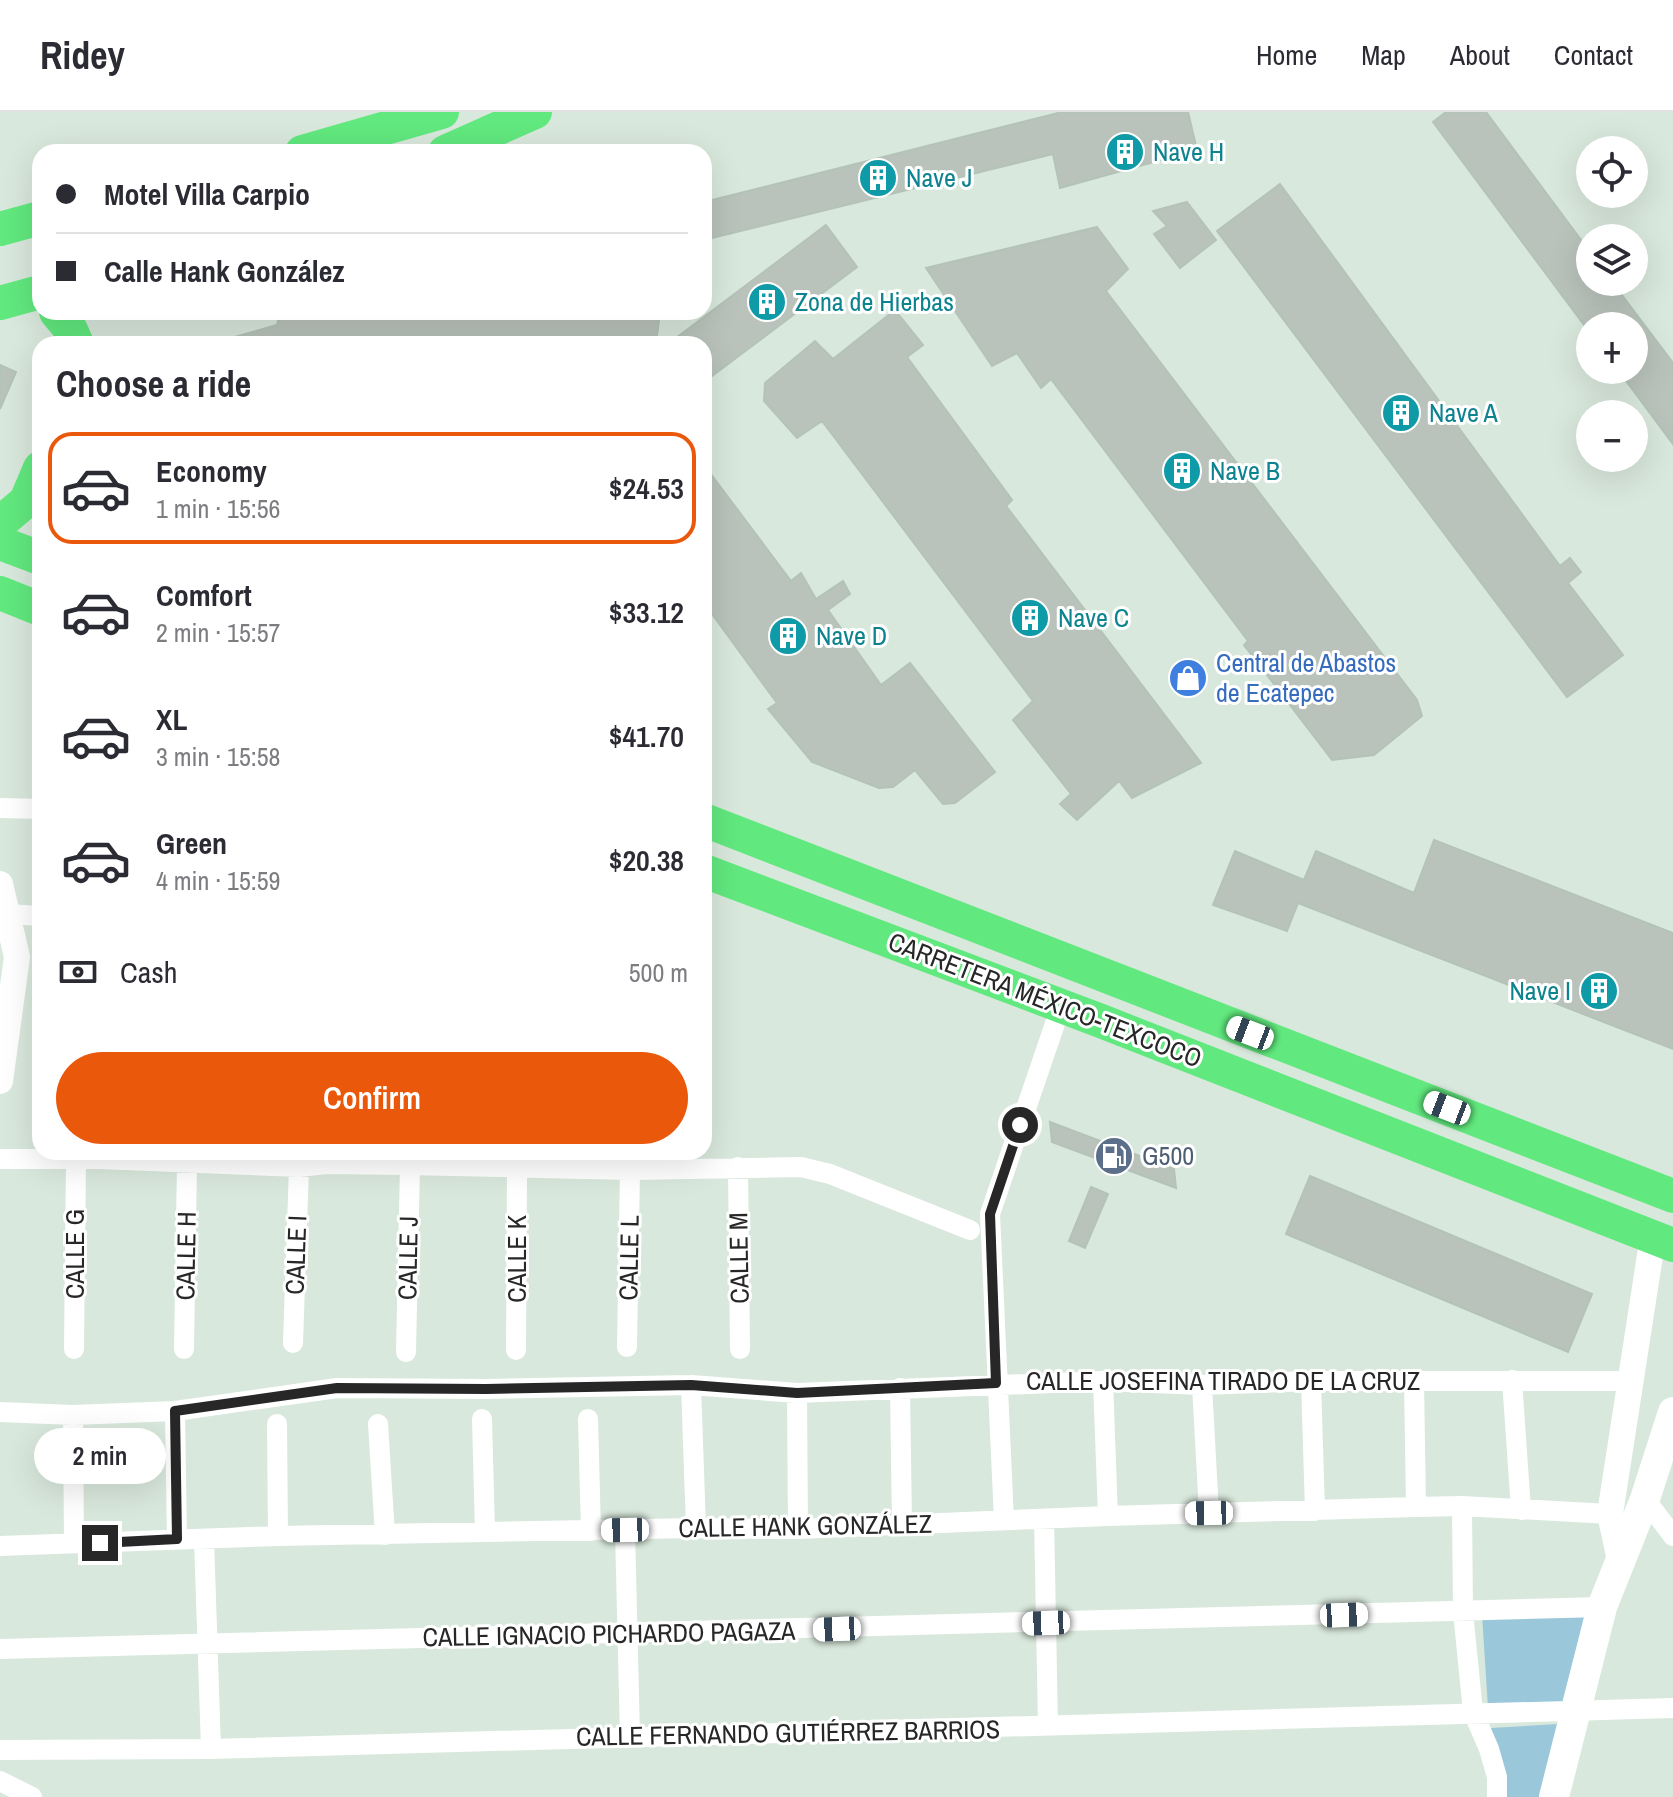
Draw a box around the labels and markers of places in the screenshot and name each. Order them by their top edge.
building icon: Nave H [1104,131,1146,173]
place label: Nave H [1153,134,1224,169]
building icon: Nave J [857,157,899,199]
place label: Nave J [906,160,972,195]
building icon: Zona de Hierbas [746,281,788,323]
place label: Zona de Hierbas [795,284,954,319]
building icon: Nave A [1380,392,1422,434]
place label: Nave A [1429,395,1499,430]
building icon: Nave B [1161,450,1203,492]
place label: Nave B [1210,453,1280,488]
building icon: Nave C [1009,597,1051,639]
place label: Nave C [1058,600,1129,635]
building icon: Nave D [767,615,809,657]
place label: Nave D [816,618,887,653]
place label: Central de Abastos de Ecatepec [1216,645,1396,710]
shop icon: Central de Abastos de Ecatepec [1167,657,1209,699]
building icon: Nave I [1578,970,1620,1012]
place label: Nave I [1509,973,1571,1008]
fuel station icon: G500 [1093,1135,1135,1177]
place label: G500 [1142,1138,1194,1173]

